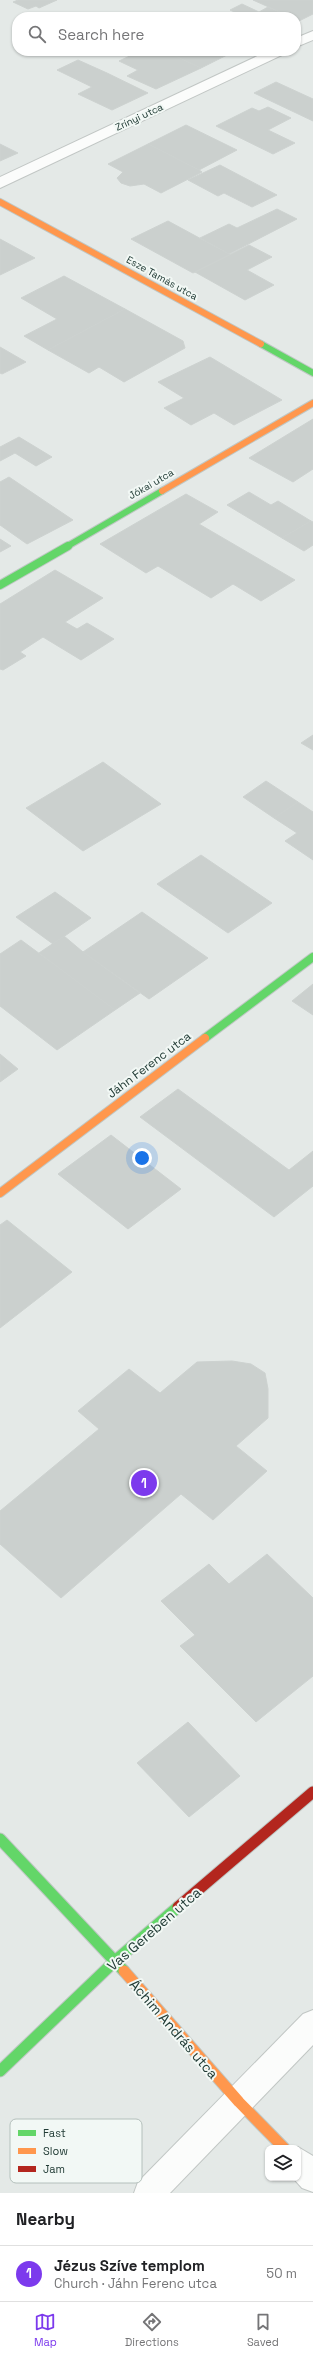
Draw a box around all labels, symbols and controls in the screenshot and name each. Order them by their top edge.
search box [12,12,301,56]
icon: search [26,23,48,45]
text: Search here [58,25,144,44]
street label: Zrínyi utca [113,100,165,134]
street label: Esze Tamás utca [124,253,200,303]
street label: Jókai utca [126,466,176,502]
street label: Jáhn Ferenc utca [104,1028,194,1102]
your location [132,1148,152,1168]
pin: 1 [131,1468,157,1498]
street label: Vas Gereben utca [103,1883,205,1975]
street label: Áchim András utca [126,1975,222,2083]
legend [10,2119,142,2183]
text: Fast [43,2126,66,2140]
text: Slow [43,2144,68,2158]
map controls [265,2145,301,2181]
button: layers [265,2145,301,2181]
text: Jam [43,2162,65,2176]
text: Nearby [16,2208,75,2230]
text: Jézus Szíve templom [54,2256,205,2275]
text: 1 [26,2265,32,2282]
text: 50 m [266,2265,297,2282]
text: Church · Jáhn Ferenc utca [54,2275,217,2292]
tab: Map [34,2311,57,2349]
tab: Directions [125,2311,179,2349]
tab: Saved [247,2311,279,2349]

